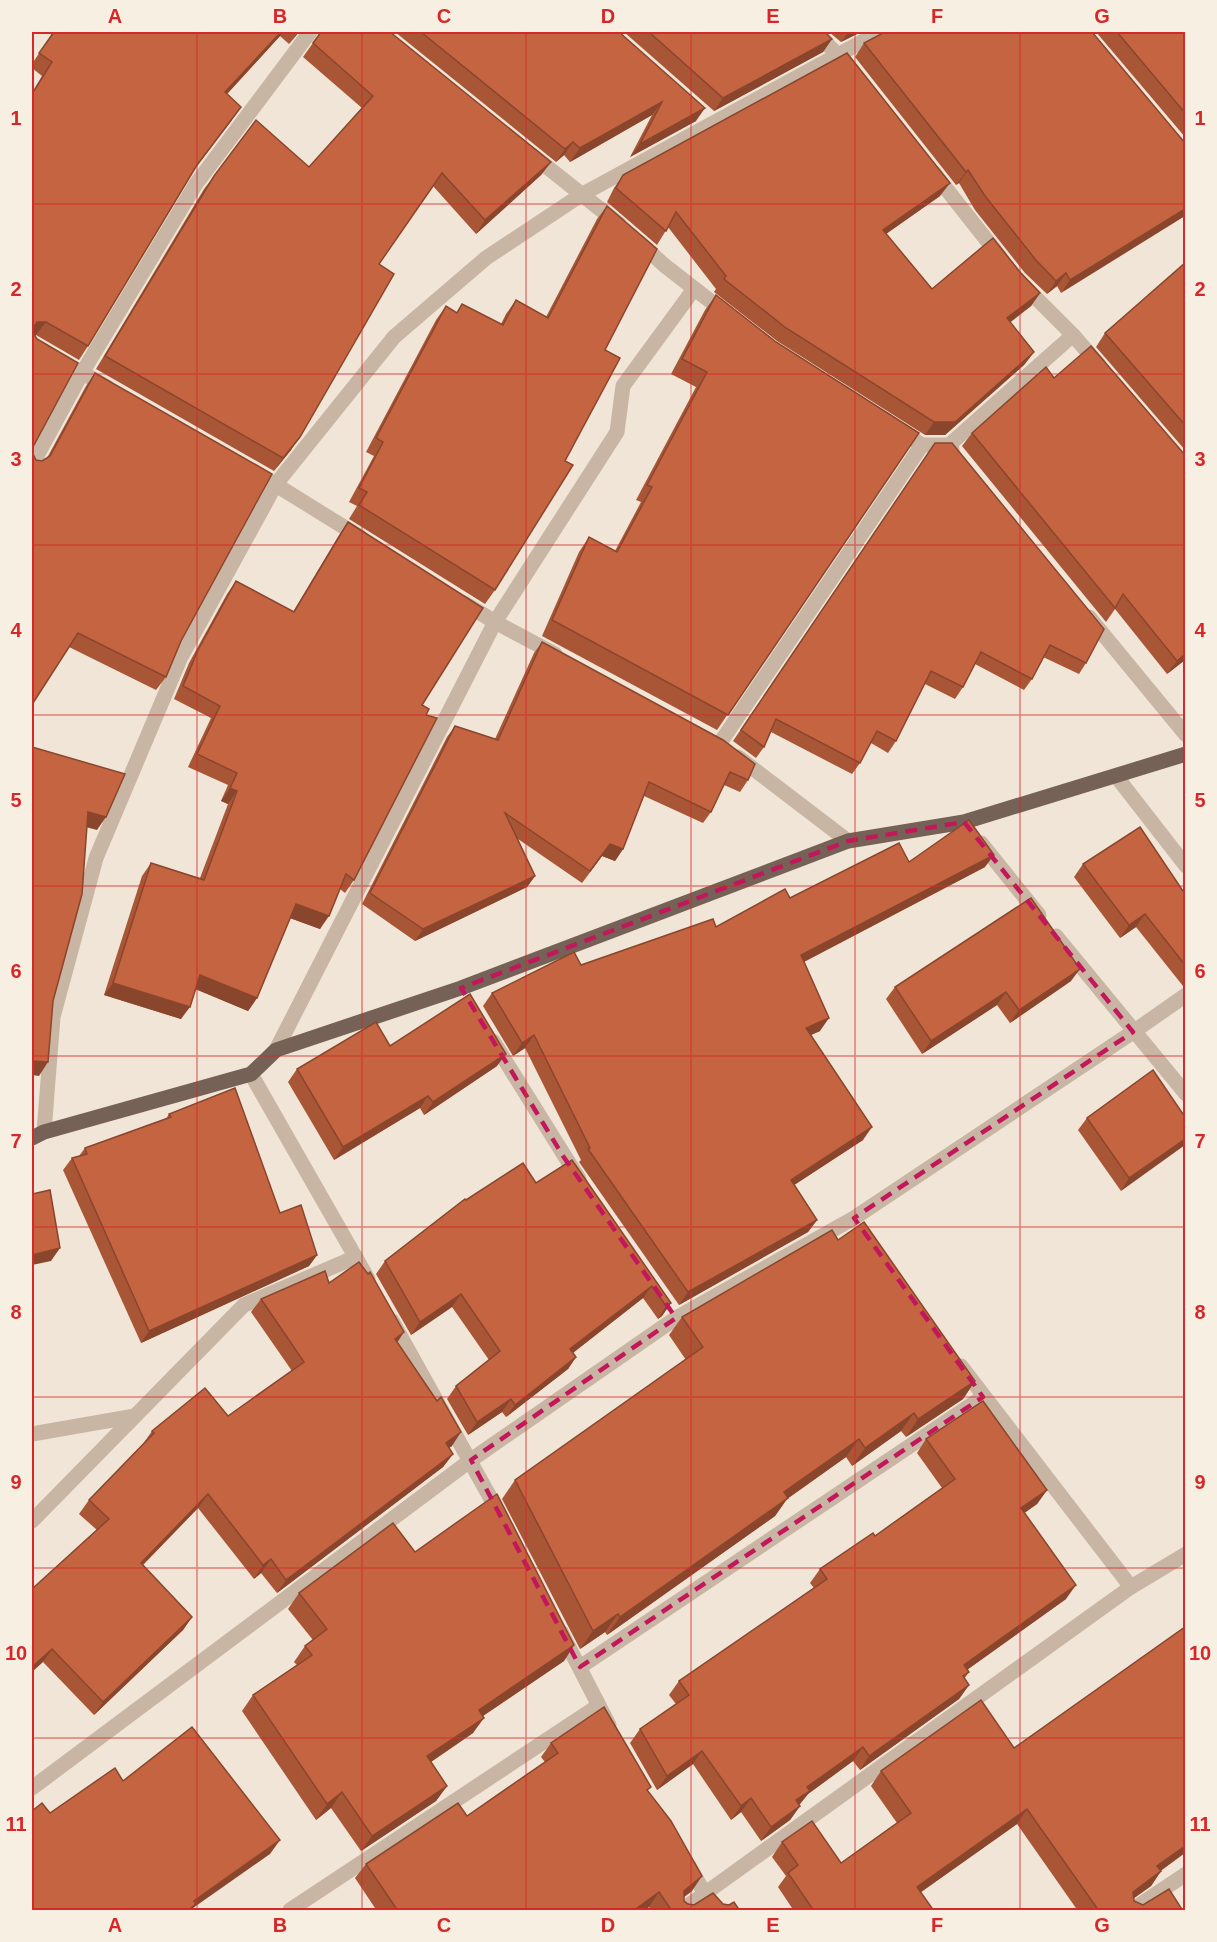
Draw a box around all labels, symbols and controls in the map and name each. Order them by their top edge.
text: A [108,5,122,27]
text: B [273,5,287,27]
text: C [437,5,451,27]
text: D [601,5,615,27]
text: E [766,5,780,27]
text: F [931,5,943,27]
text: G [1094,5,1110,27]
text: 1 [10,107,22,129]
text: 1 [1194,107,1206,129]
text: 2 [10,278,22,300]
text: 2 [1194,278,1206,300]
text: 3 [10,448,22,470]
text: 3 [1194,448,1206,470]
text: 4 [10,619,22,641]
text: 4 [1194,619,1206,641]
text: 5 [10,789,22,811]
text: 5 [1194,789,1206,811]
text: 6 [10,960,22,982]
text: 6 [1194,960,1206,982]
text: 7 [10,1130,22,1152]
text: 7 [1194,1130,1206,1152]
text: 8 [10,1301,22,1323]
text: 8 [1194,1301,1206,1323]
text: 9 [10,1471,22,1493]
text: 9 [1194,1471,1206,1493]
text: 10 [5,1642,27,1664]
text: 10 [1189,1642,1211,1664]
text: 11 [5,1813,27,1835]
text: 11 [1189,1813,1211,1835]
text: A [108,1914,122,1936]
text: B [273,1914,287,1936]
text: C [437,1914,451,1936]
text: D [601,1914,615,1936]
text: E [766,1914,780,1936]
text: F [931,1914,943,1936]
text: G [1094,1914,1110,1936]

